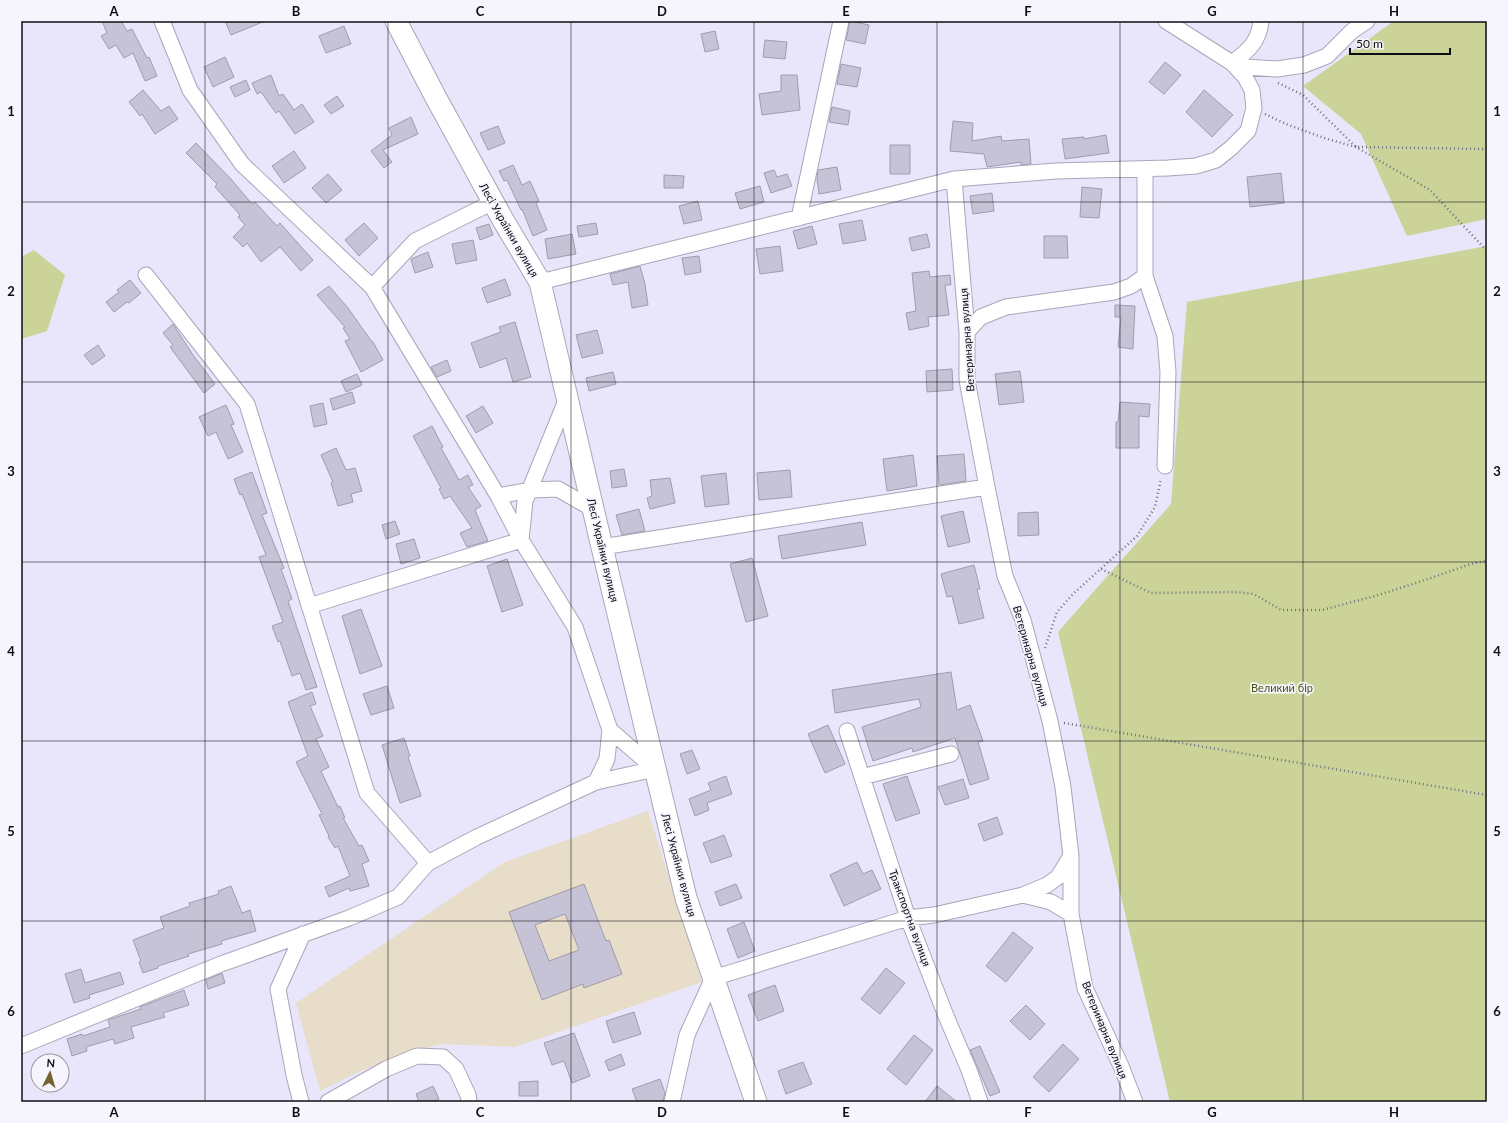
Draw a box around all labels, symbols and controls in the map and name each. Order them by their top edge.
text: A [108,3,119,19]
text: B [292,3,301,19]
text: C [476,3,485,19]
text: D [657,3,667,19]
text: E [842,3,850,19]
text: F [1024,3,1032,19]
text: G [1207,3,1217,19]
text: H [1389,3,1399,19]
scale bar [1350,30,1450,56]
text: 50 m [1356,36,1383,51]
text: 1 [7,103,15,119]
text: 1 [1493,103,1501,119]
street label: Лесі Українки вулиця [477,179,542,279]
text: 2 [7,283,15,299]
text: 2 [1493,283,1501,299]
street label: Ветеринарна вулиця [956,288,977,392]
text: 3 [7,463,15,479]
text: 3 [1493,463,1501,479]
street label: Лесі Українки вулиця [585,495,622,603]
street label: Ветеринарна вулиця [1011,604,1052,708]
text: 4 [7,643,15,659]
text: 4 [1493,643,1501,659]
park label: Великий бір [1251,681,1313,694]
street label: Лесі Українки вулиця [659,811,700,918]
text: 5 [7,823,15,839]
text: 5 [1493,823,1501,839]
street label: Транспортна вулиця [887,868,934,968]
street label: Ветеринарна вулиця [1080,979,1131,1080]
text: 6 [7,1003,15,1019]
text: 6 [1493,1003,1501,1019]
north arrow [30,1053,70,1093]
text: N [46,1056,56,1069]
text: A [108,1104,119,1120]
text: B [292,1104,301,1120]
text: C [476,1104,485,1120]
text: D [657,1104,667,1120]
text: E [842,1104,850,1120]
text: F [1024,1104,1032,1120]
text: G [1207,1104,1217,1120]
text: H [1389,1104,1399,1120]

